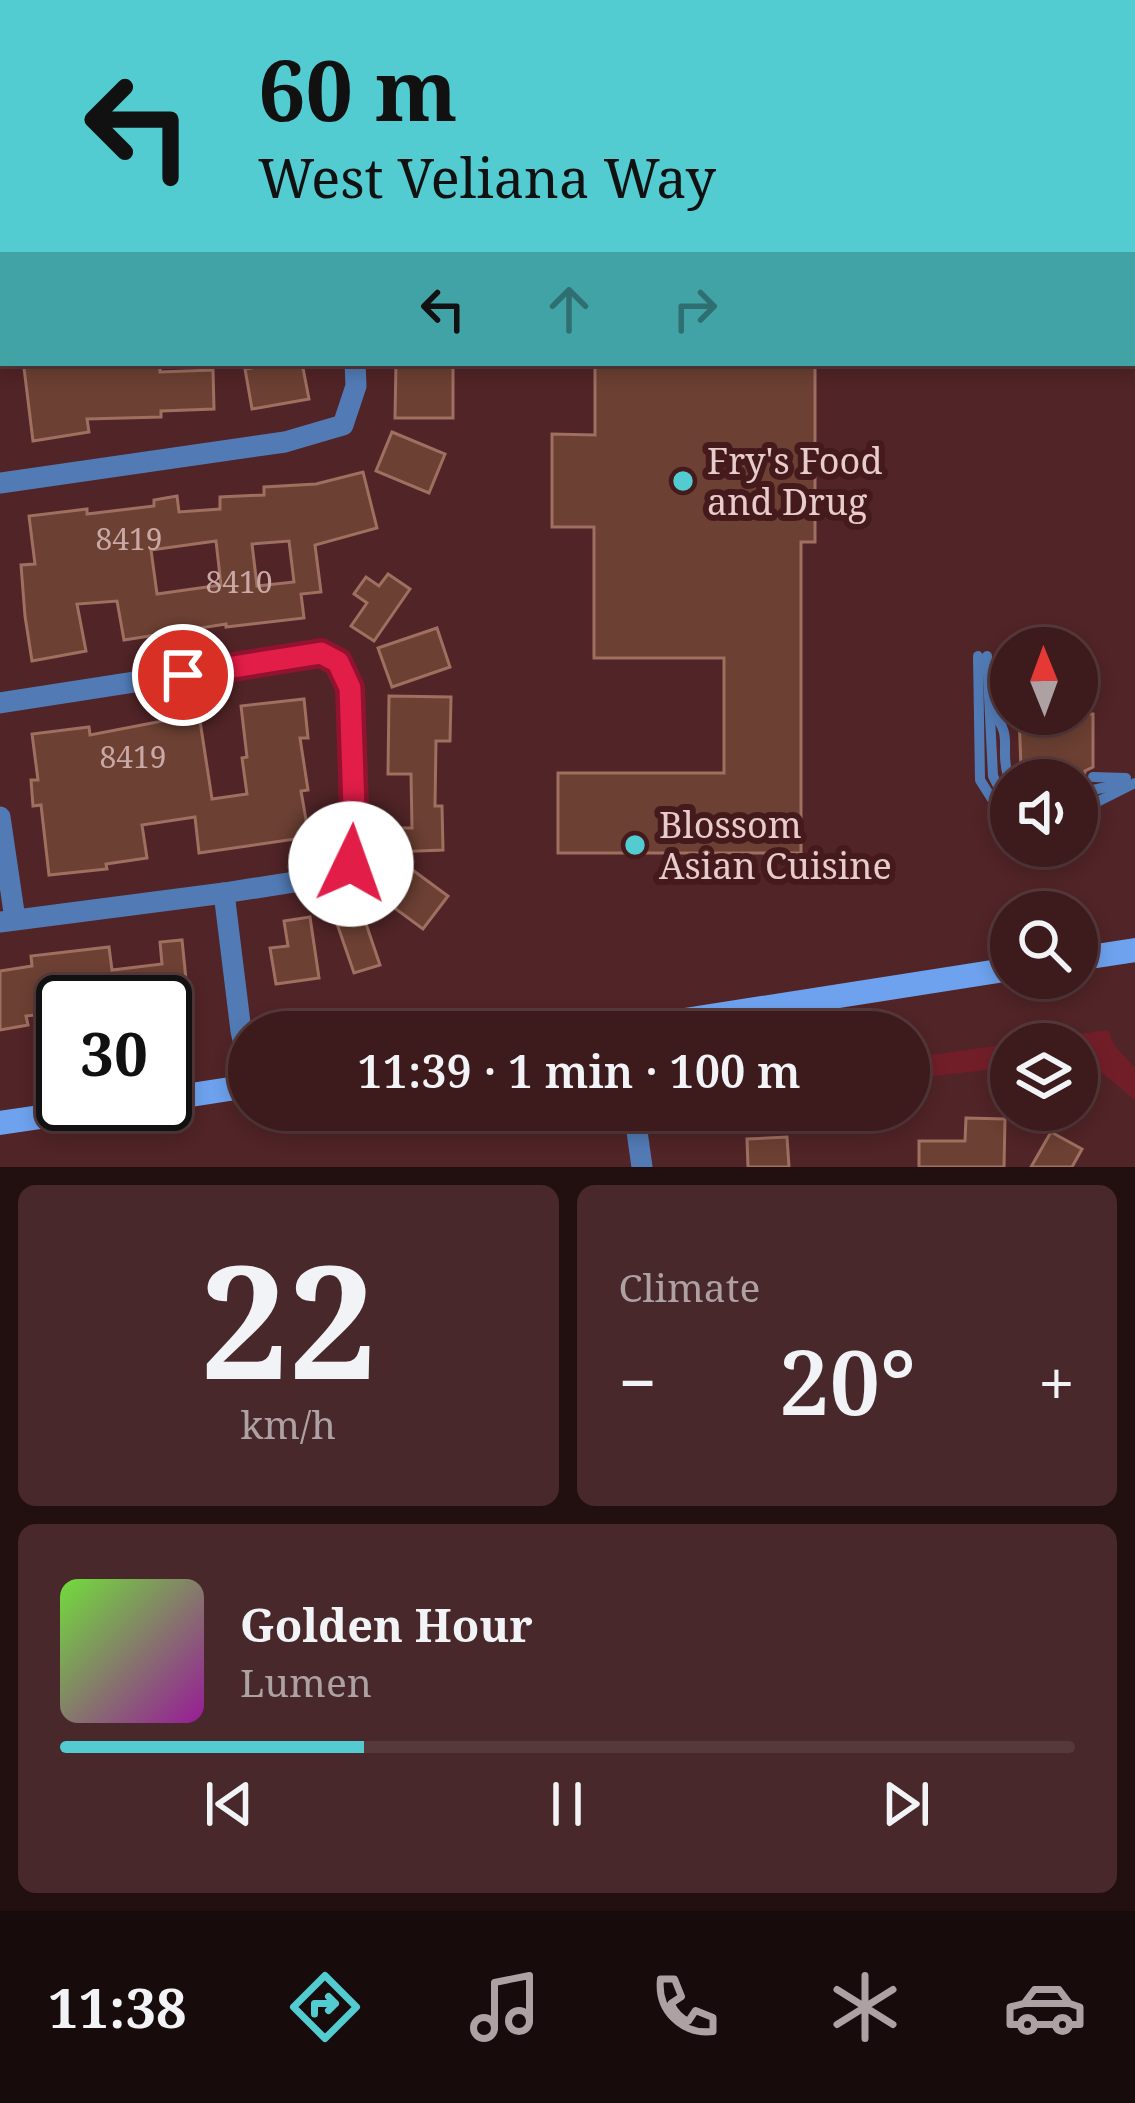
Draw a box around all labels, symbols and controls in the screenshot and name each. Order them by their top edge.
text: 60 m [258,31,458,146]
icon: left [60,48,216,204]
text: West Veliana Way [258,140,716,214]
icon: left [410,276,476,342]
icon: ahead [536,276,602,342]
icon: right [662,276,728,342]
place label: Fry's Food and Drug [707,436,883,526]
marker: Fry's Food and Drug [670,468,696,494]
house number: 8419 [95,518,163,559]
house number: 8410 [205,561,273,602]
pin [132,624,234,726]
north arrow [990,627,1098,735]
map controls [990,627,1098,1131]
icon: arrive [150,642,216,708]
house number: 8419 [99,736,167,777]
button: sound [990,759,1098,867]
place label: Blossom Asian Cuisine [659,800,892,890]
position arrow [288,801,414,927]
marker: Blossom Asian Cuisine [622,832,648,858]
button: search [990,891,1098,999]
speed limit sign: 30 [36,975,192,1131]
button: layers [990,1023,1098,1131]
text: 11:39 · 1 min · 100 m [357,1040,801,1101]
text: 22 [200,1212,376,1425]
text: Climate [619,1260,760,1313]
text: 20° [779,1319,916,1441]
text: − [619,1336,657,1426]
text: + [1038,1336,1075,1426]
text: km/h [240,1397,336,1450]
text: Golden Hour [240,1594,533,1655]
text: Lumen [240,1655,372,1708]
icon: previous [196,1771,262,1837]
icon: pause [534,1771,600,1837]
icon: next [873,1771,939,1837]
icon: directions [283,1965,367,2049]
icon: music [463,1965,547,2049]
icon: phone [643,1965,727,2049]
icon: climate [823,1965,907,2049]
icon: car [1003,1965,1087,2049]
text: 11:38 [48,1970,187,2044]

